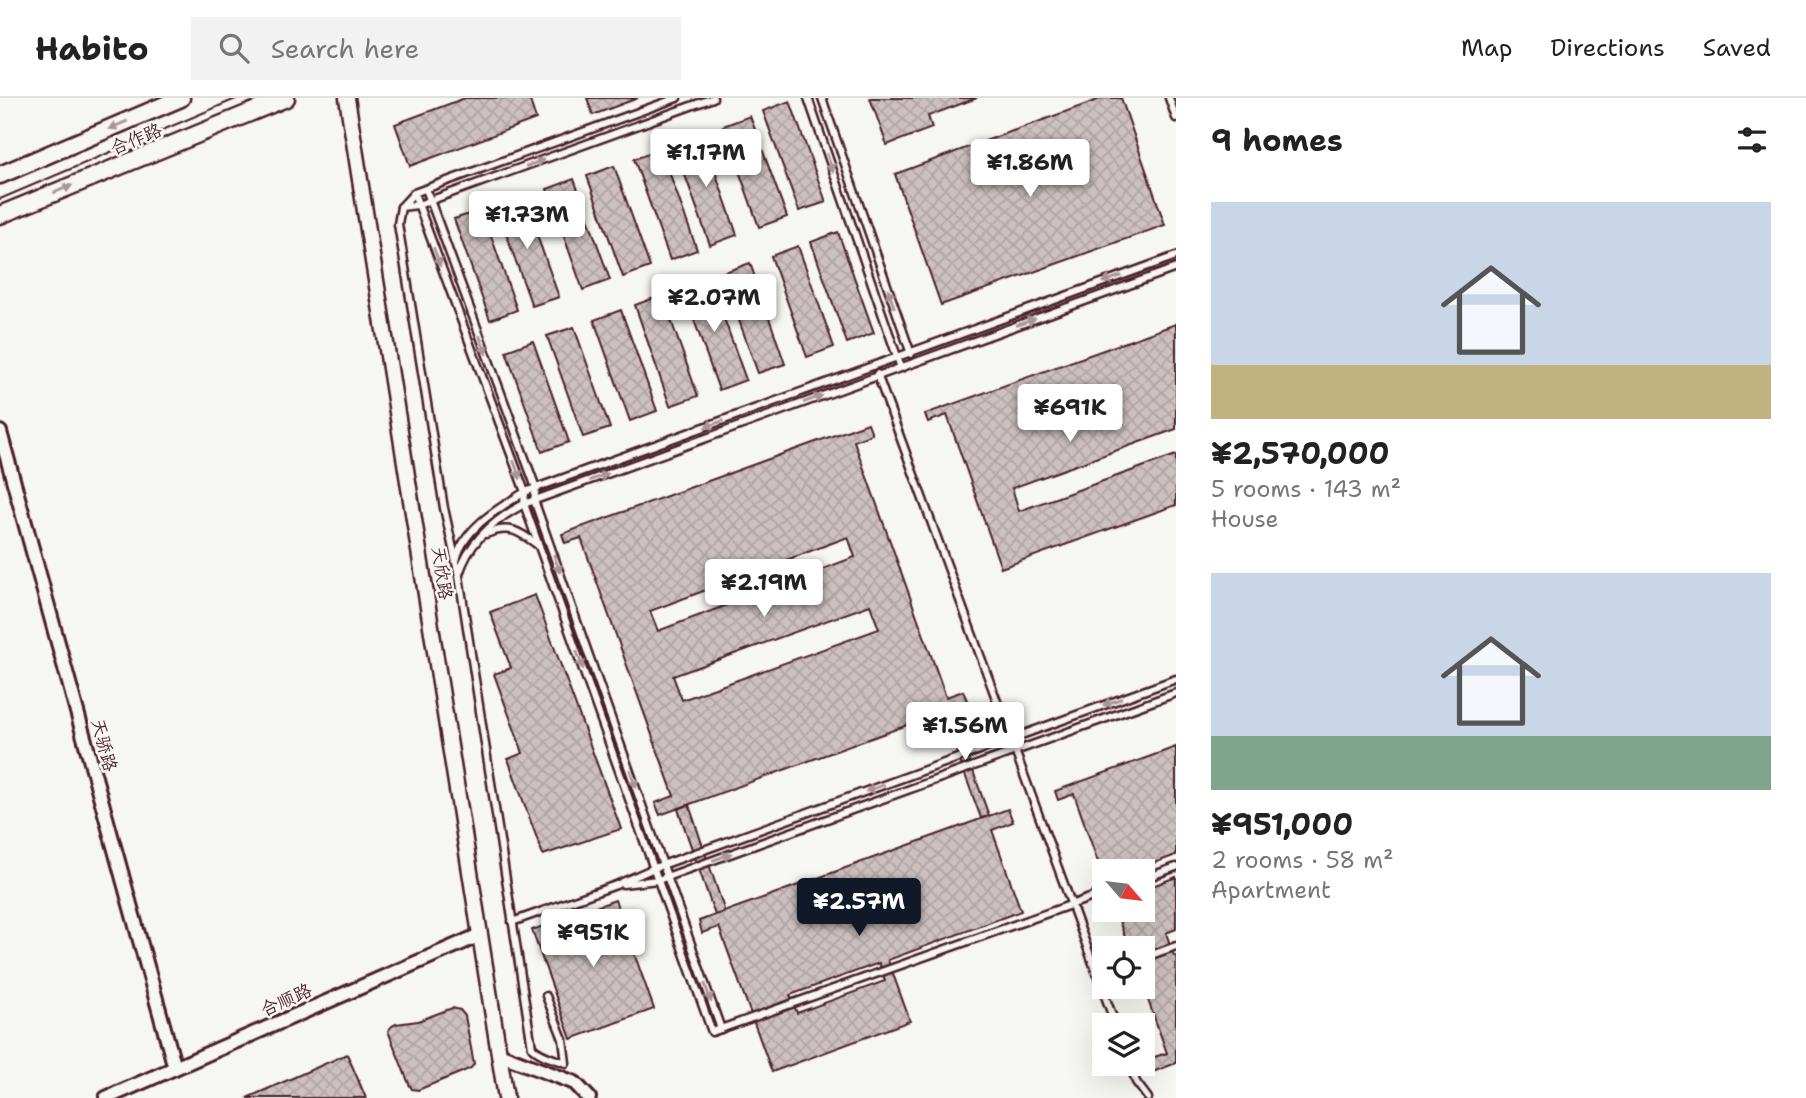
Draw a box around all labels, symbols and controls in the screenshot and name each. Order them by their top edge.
search box [191,17,681,80]
text: Habito [35,26,149,71]
icon: search [215,29,253,67]
text: Search here [271,31,419,66]
text: Map [1461,32,1512,64]
text: Directions [1550,32,1665,64]
text: Saved [1703,32,1771,64]
street label: 合作路 [106,118,166,160]
one-way arrow [108,119,129,130]
text: 9 homes [1211,120,1343,161]
icon: filters [1733,121,1771,159]
pin: ¥1.17M [649,130,763,189]
text: ¥1.17M [666,137,746,167]
pin: ¥1.86M [973,140,1087,199]
text: ¥1.86M [987,147,1073,177]
one-way arrow [825,152,836,173]
one-way arrow [525,157,546,168]
one-way arrow [53,183,74,194]
pin: ¥1.73M [470,192,584,251]
text: ¥1.73M [485,199,569,229]
one-way arrow [432,246,443,267]
icon: home [1428,247,1554,373]
pin: ¥2.07M [657,274,771,334]
one-way arrow [1101,274,1122,285]
text: ¥2.07M [667,282,761,312]
one-way arrow [885,288,896,309]
one-way arrow [1016,316,1037,327]
one-way arrow [477,334,488,355]
pin: ¥691K [1021,384,1119,444]
text: ¥691K [1034,392,1106,422]
one-way arrow [802,393,823,404]
one-way arrow [703,418,724,429]
text: ¥2,570,000 [1211,433,1390,474]
one-way arrow [511,460,522,481]
one-way arrow [588,471,609,482]
text: 5 rooms · 143 m² [1211,474,1401,504]
text: House [1211,504,1279,534]
street label: 天欣路 [426,544,458,602]
one-way arrow [552,554,563,575]
pin: ¥2.19M [707,560,821,619]
text: ¥2.19M [721,567,807,597]
icon: home [1428,618,1554,744]
one-way arrow [575,650,586,671]
one-way arrow [1101,697,1122,708]
pin: ¥1.56M [908,702,1022,762]
text: ¥1.56M [922,710,1008,740]
street label: 天骄路 [85,716,123,774]
one-way arrow [628,769,639,790]
one-way arrow [864,783,885,794]
text: ¥951,000 [1211,804,1353,845]
text: 2 rooms · 58 m² [1211,845,1394,875]
one-way arrow [712,851,733,862]
north arrow [1092,859,1155,922]
map controls [1092,859,1155,1076]
text: Apartment [1211,875,1331,905]
pin: ¥2.57M [802,878,916,938]
text: ¥2.57M [813,886,905,916]
pin: ¥951K [544,910,642,969]
text: ¥951K [557,917,629,947]
button: locate [1092,936,1155,999]
street label: 合顺路 [256,978,316,1022]
one-way arrow [703,983,714,1004]
button: layers [1092,1013,1155,1076]

